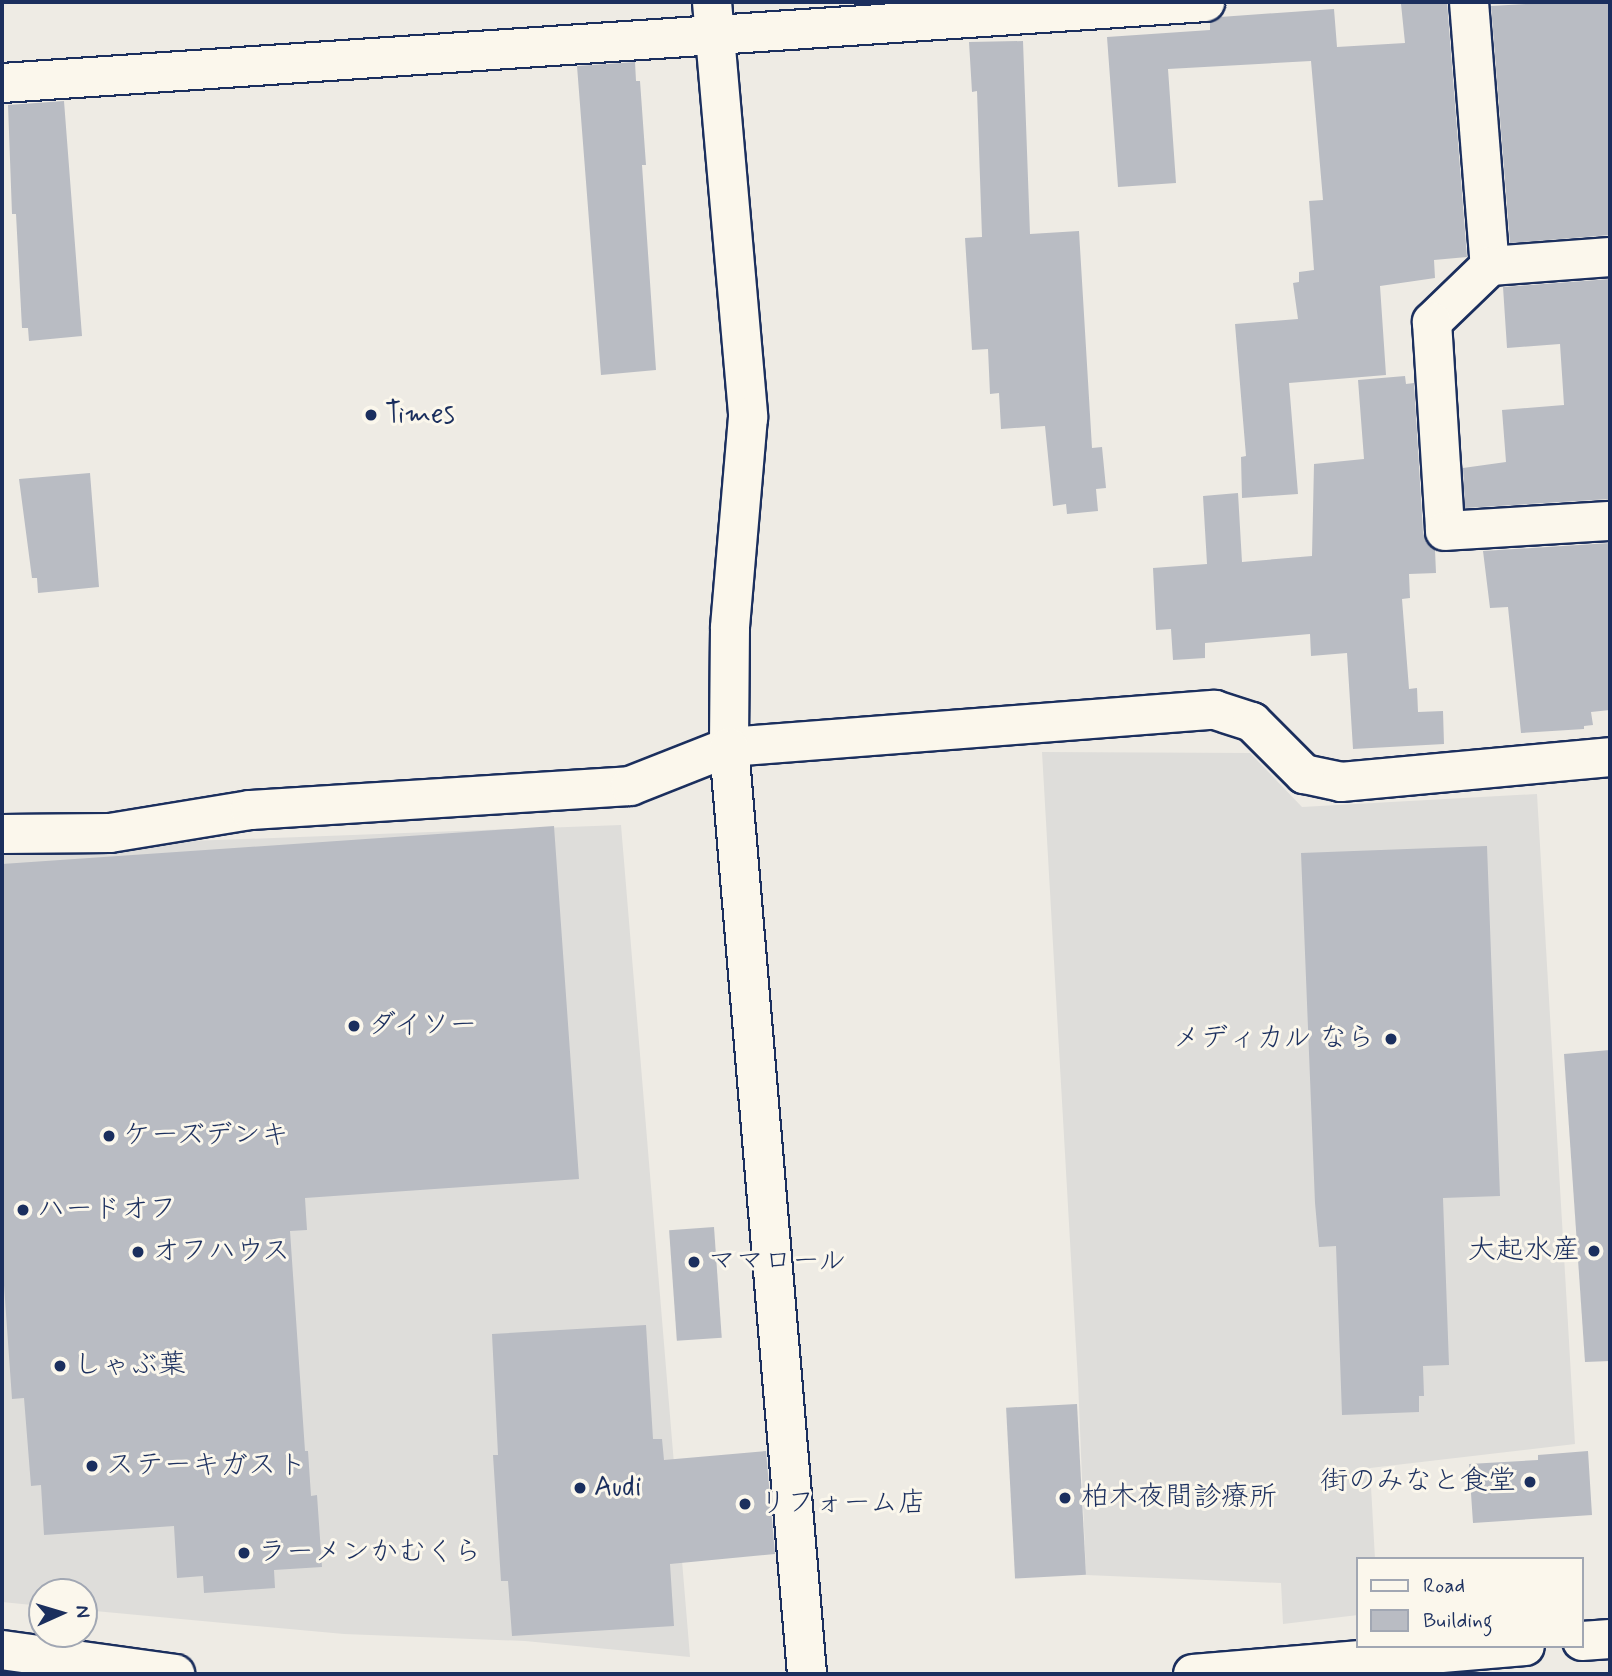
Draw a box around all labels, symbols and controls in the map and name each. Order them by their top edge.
place label: Times [385,398,455,432]
marker: Times [363,407,379,423]
place label: ダイソー [368,1009,480,1043]
marker: ダイソー [346,1018,362,1034]
place label: メディカル なら [1171,1022,1375,1056]
marker: メディカル なら [1381,1029,1401,1049]
place label: ケーズデンキ [123,1119,291,1153]
marker: ケーズデンキ [101,1128,117,1144]
place label: ハードオフ [37,1193,177,1227]
marker: ハードオフ [15,1202,31,1218]
place label: 大起水産 [1468,1234,1580,1268]
place label: オフハウス [152,1235,292,1269]
marker: 大起水産 [1586,1243,1602,1259]
marker: オフハウス [130,1244,146,1260]
place label: ママロール [708,1245,848,1279]
marker: ママロール [686,1254,702,1270]
place label: しゃぶ葉 [74,1349,186,1383]
marker: しゃぶ葉 [52,1358,68,1374]
place label: ステーキガスト [106,1449,302,1483]
marker: ステーキガスト [84,1458,100,1474]
place label: 街のみなと食堂 [1320,1465,1516,1499]
place label: Audi [594,1471,641,1505]
marker: 街のみなと食堂 [1522,1474,1538,1490]
marker: Audi [572,1480,588,1496]
place label: 柏木夜間診療所 [1081,1481,1277,1515]
place label: リフォーム店 [759,1487,927,1521]
marker: 柏木夜間診療所 [1055,1488,1075,1508]
marker: リフォーム店 [737,1496,753,1512]
place label: ラーメンかむくら [258,1536,482,1570]
marker: ラーメンかむくら [236,1545,252,1561]
legend [1356,1557,1584,1648]
text: Road [1423,1572,1465,1600]
north arrow [28,1578,98,1648]
text: N [70,1604,95,1619]
text: Building [1423,1607,1493,1635]

